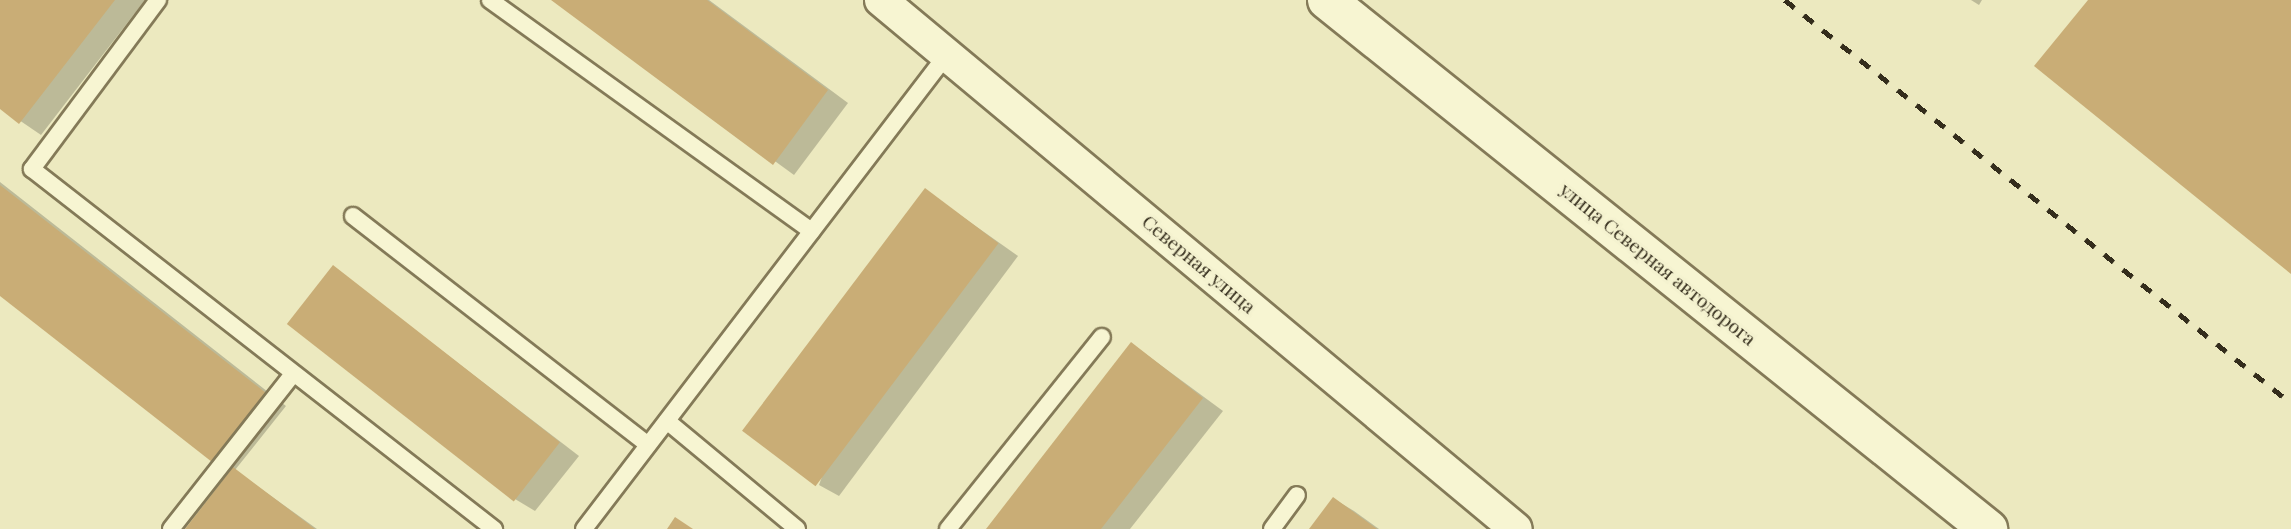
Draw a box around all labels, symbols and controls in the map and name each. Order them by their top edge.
street label: улица Северная автодорога [1555,178,1761,350]
street label: Северная улица [1138,210,1260,318]

